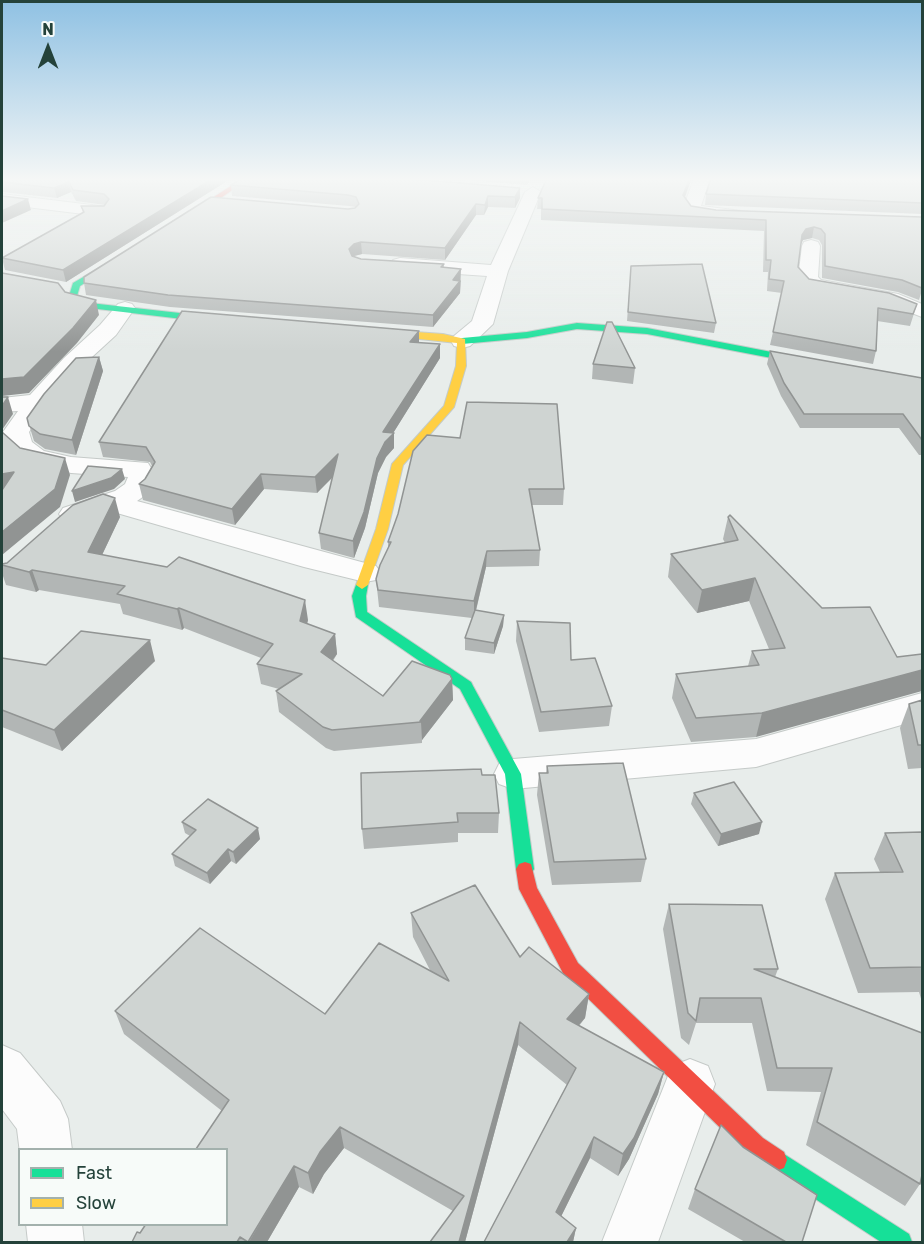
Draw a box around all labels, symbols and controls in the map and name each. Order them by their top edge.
north arrow [18,18,78,78]
text: N [42,20,54,39]
legend [18,1148,228,1226]
text: Fast [76,1162,112,1184]
text: Slow [76,1192,116,1214]

